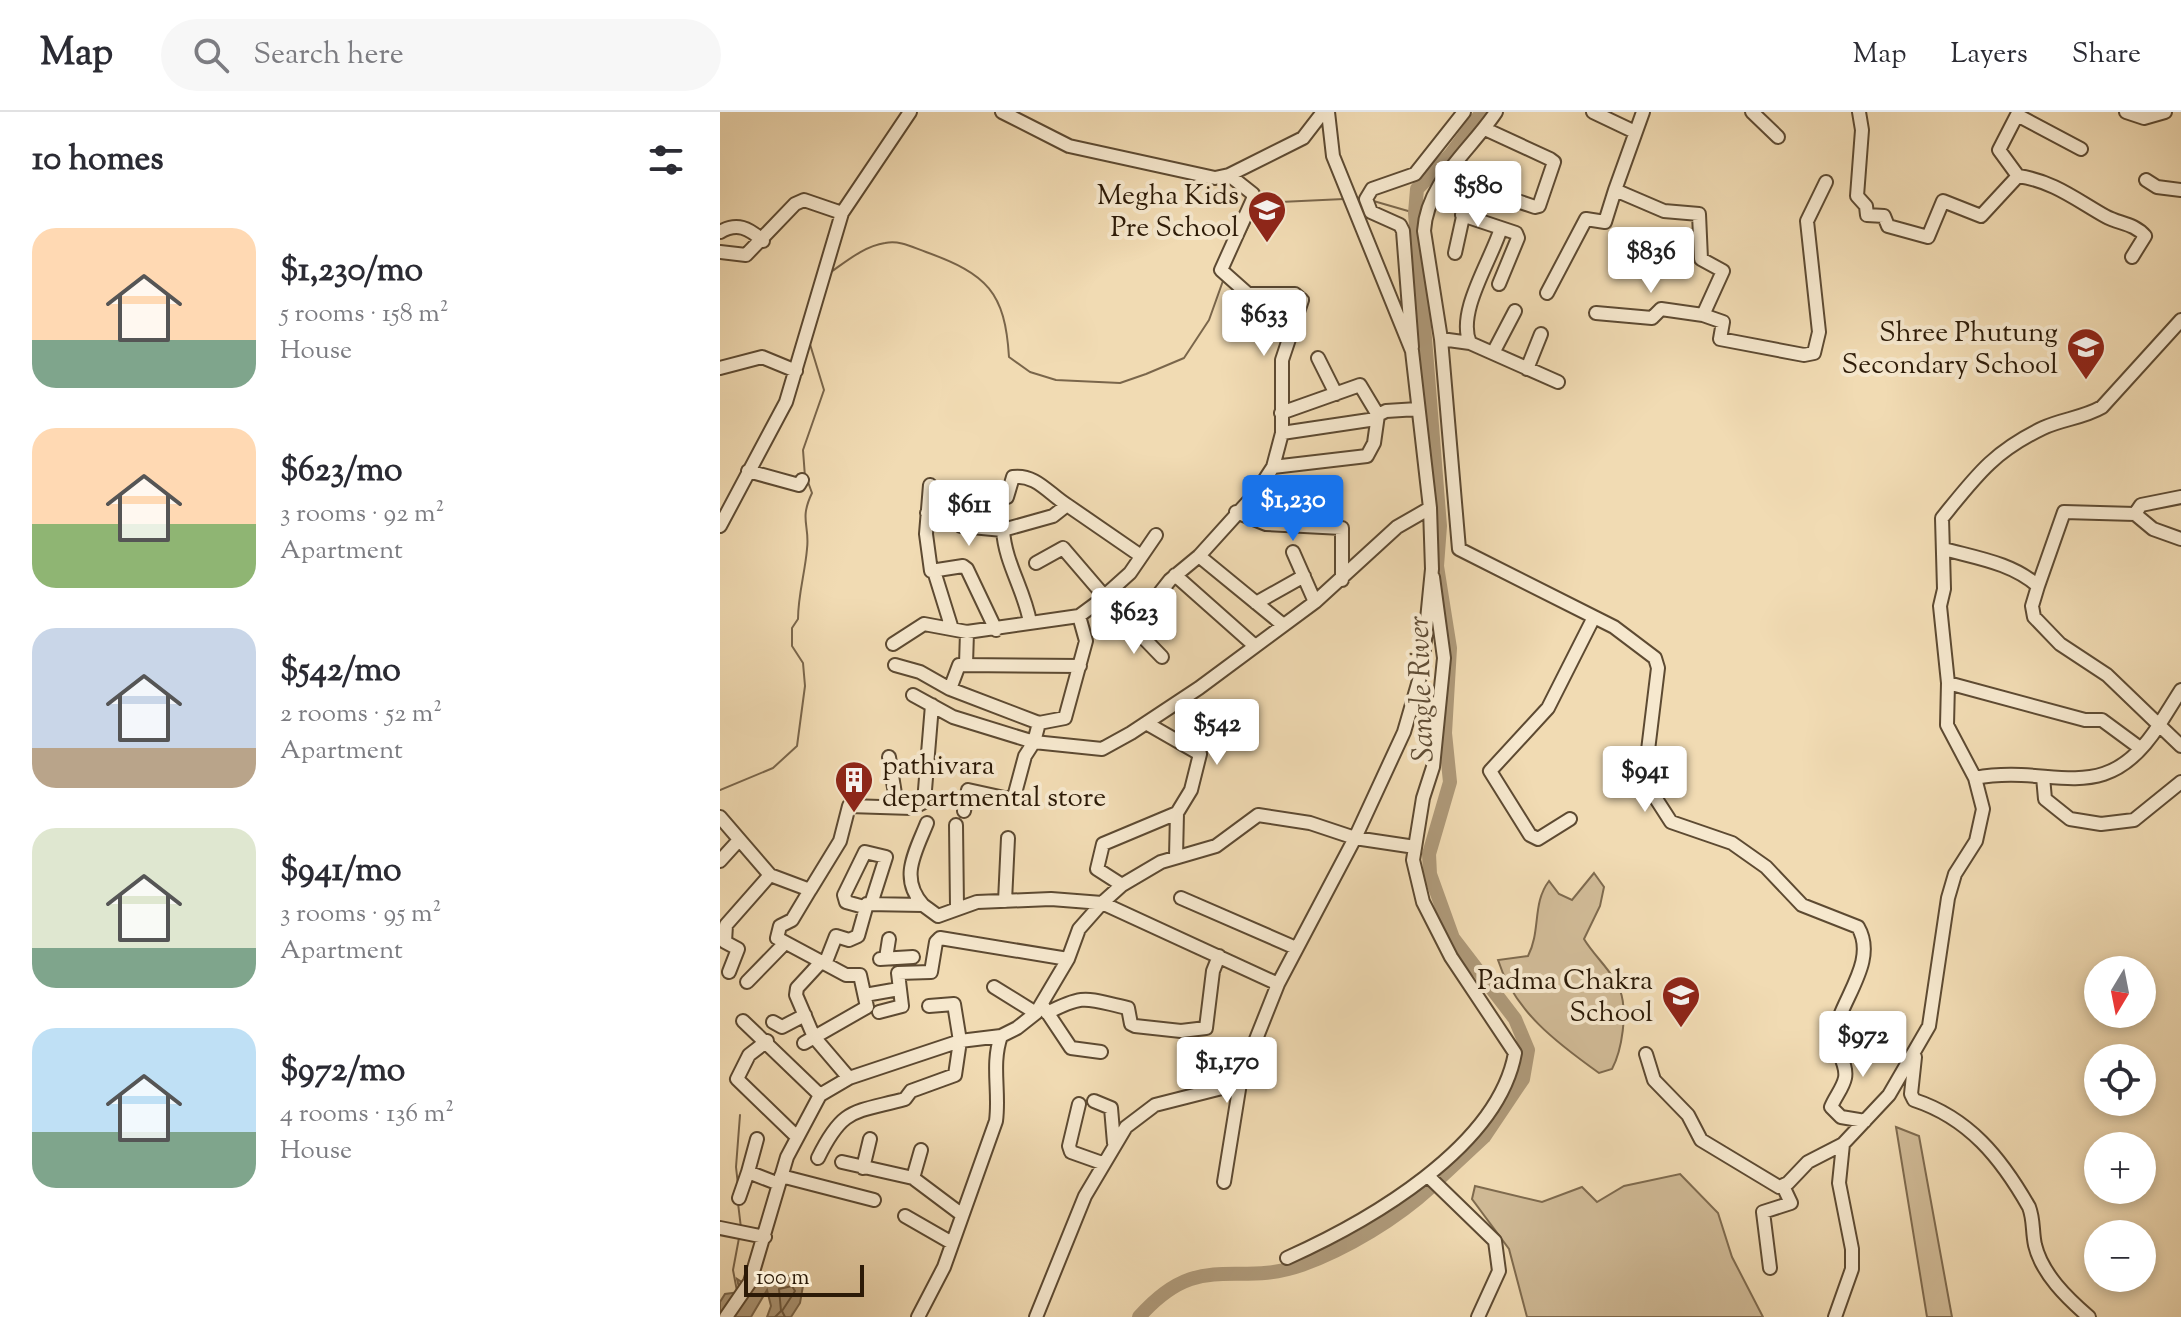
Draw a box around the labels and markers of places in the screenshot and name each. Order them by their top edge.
pin: $580 [1431,161,1525,229]
place label: Megha Kids Pre School [1097,177,1239,249]
school or university icon: Megha Kids Pre School [1246,189,1288,244]
pin: $836 [1604,227,1698,295]
pin: $633 [1217,290,1311,358]
place label: Shree Phutung Secondary School [1842,314,2058,386]
school or university icon: Shree Phutung Secondary School [2065,326,2107,381]
pin: $1,230 [1228,475,1358,543]
pin: $611 [922,480,1016,548]
pin: $623 [1087,588,1181,656]
pin: $542 [1170,699,1264,767]
pin: $941 [1598,746,1692,814]
place label: pathivara departmental store [882,747,1106,819]
building icon: pathivara departmental store [833,759,875,814]
place label: Padma Chakra School [1477,962,1653,1034]
school or university icon: Padma Chakra School [1660,974,1702,1029]
pin: $972 [1816,1011,1910,1079]
pin: $1,170 [1162,1037,1292,1105]

